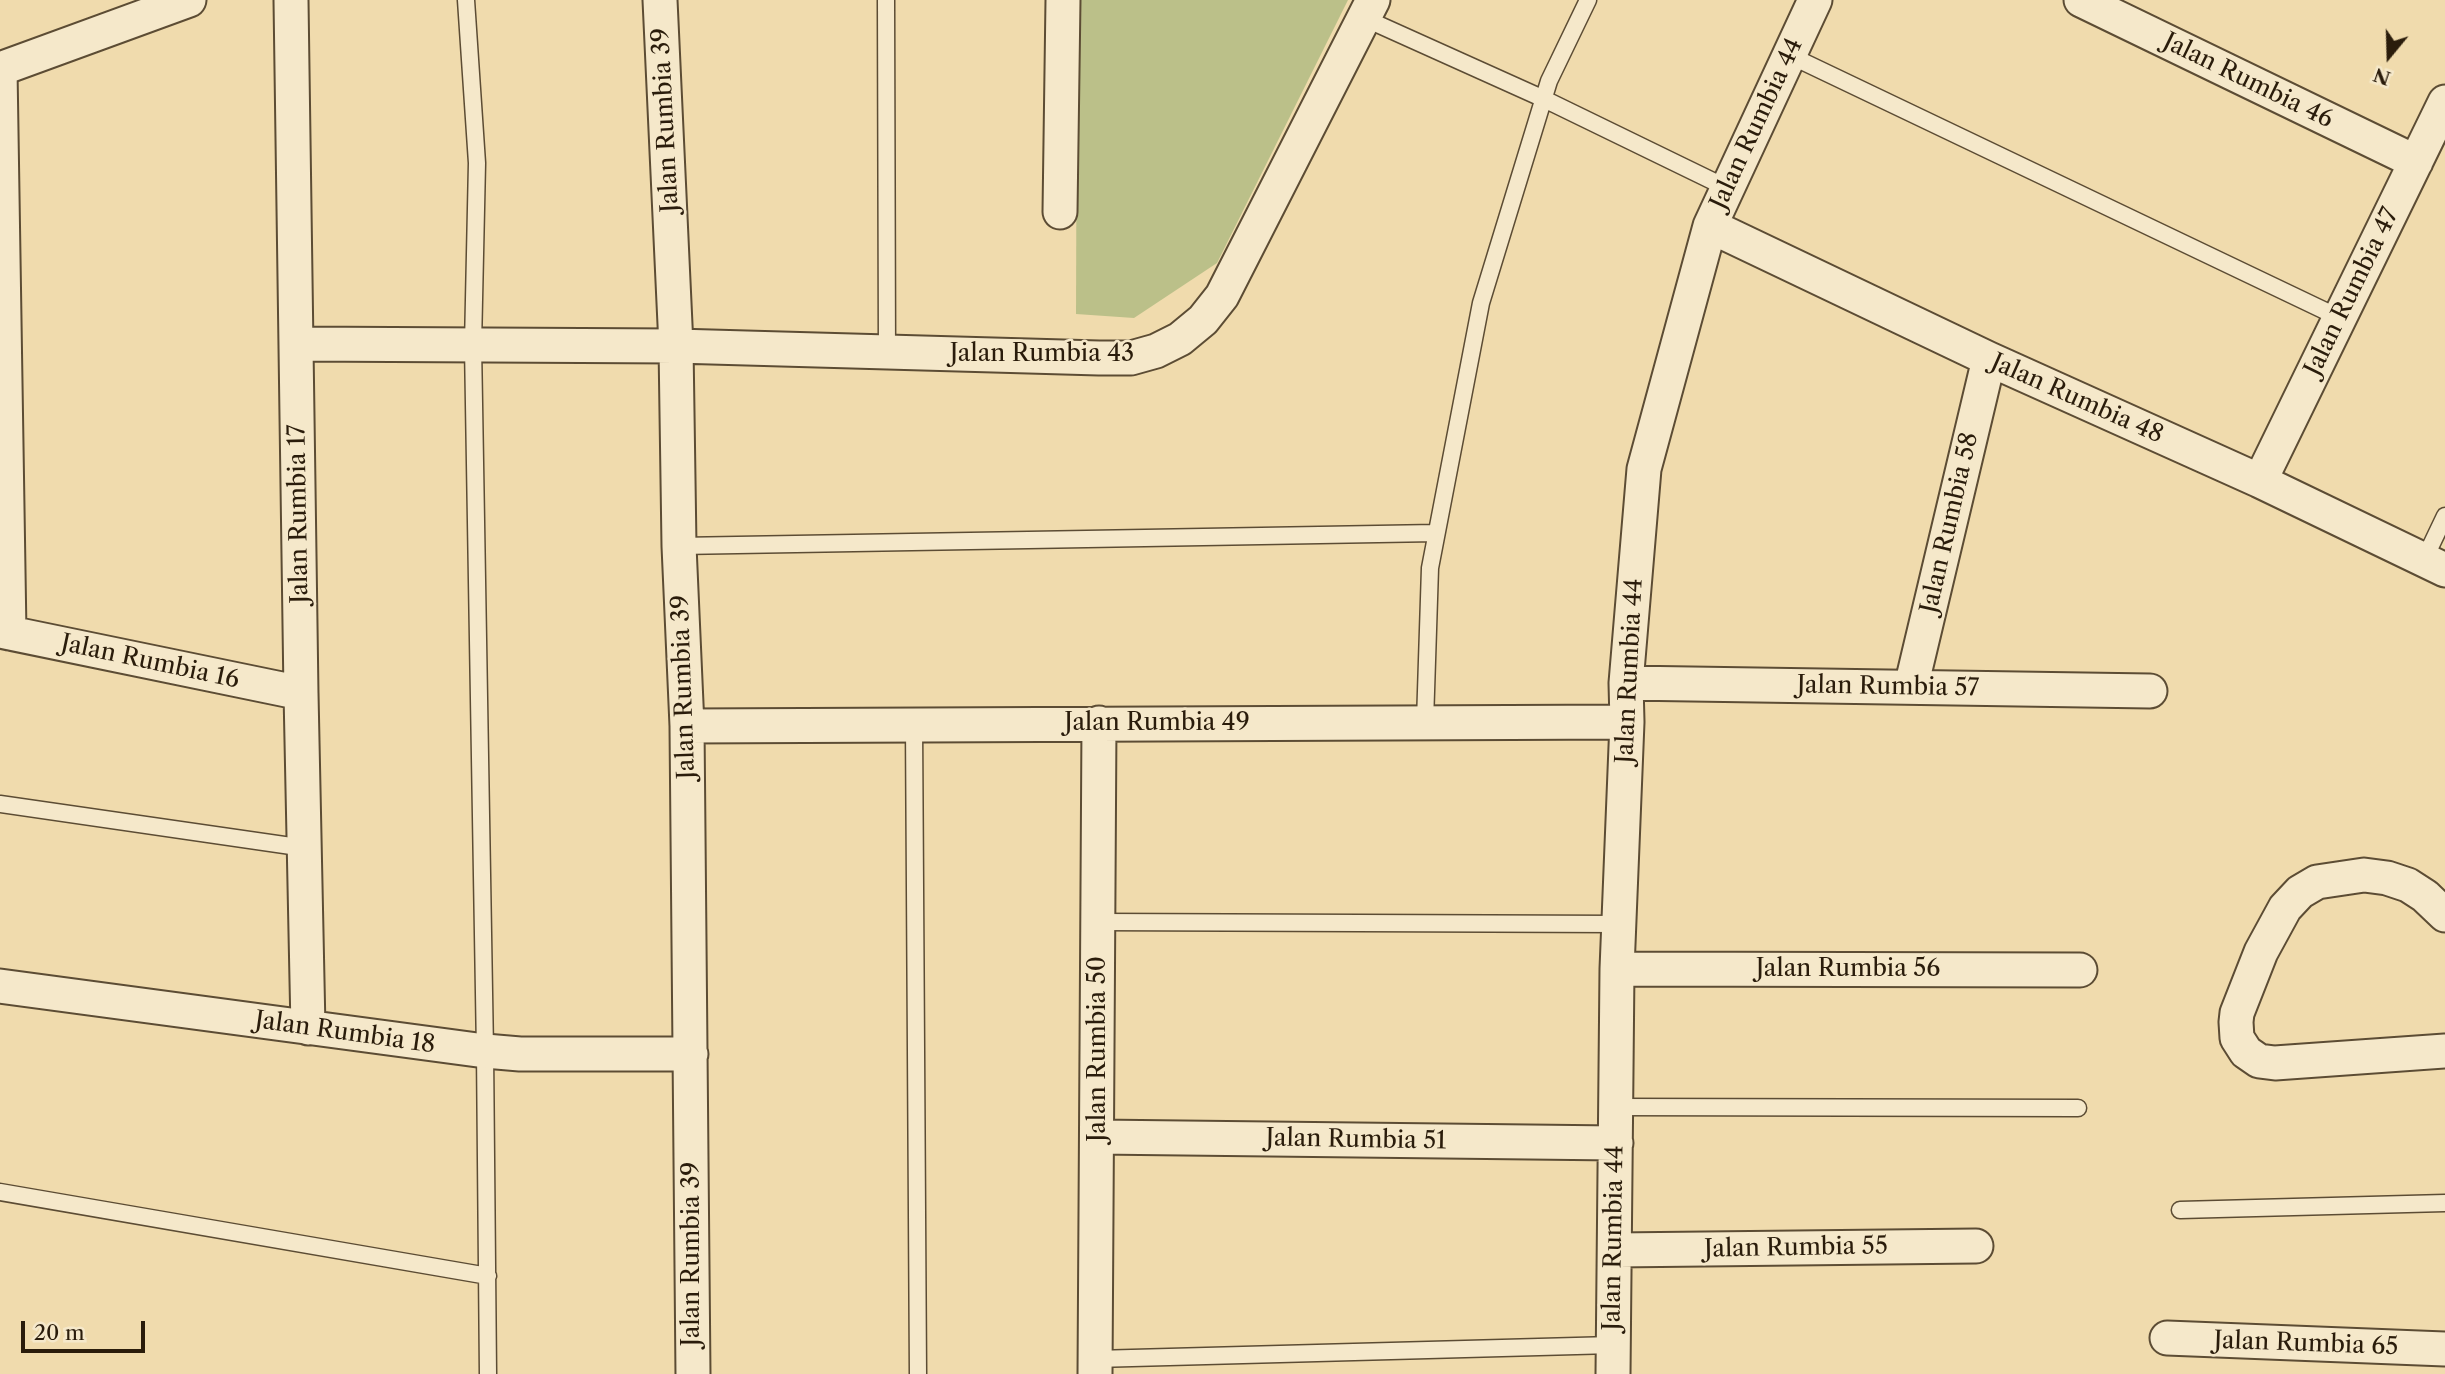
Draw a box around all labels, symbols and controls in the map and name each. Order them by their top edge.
north arrow [2354,21,2424,91]
street label: Jalan Rumbia 39 [647,27,685,213]
street label: Jalan Rumbia 46 [2158,27,2338,135]
street label: Jalan Rumbia 44 [1705,34,1809,214]
text: N [2370,63,2394,90]
street label: Jalan Rumbia 47 [2299,203,2405,381]
street label: Jalan Rumbia 43 [950,340,1134,368]
street label: Jalan Rumbia 48 [1986,348,2168,450]
street label: Jalan Rumbia 17 [283,424,315,604]
street label: Jalan Rumbia 58 [1915,430,1985,616]
street label: Jalan Rumbia 44 [1611,578,1649,764]
street label: Jalan Rumbia 39 [666,594,702,780]
street label: Jalan Rumbia 16 [58,629,242,695]
street label: Jalan Rumbia 57 [1797,671,1979,703]
street label: Jalan Rumbia 49 [1064,709,1250,737]
street label: Jalan Rumbia 56 [1756,955,1940,983]
street label: Jalan Rumbia 50 [1084,956,1112,1142]
street label: Jalan Rumbia 18 [253,1006,437,1060]
street label: Jalan Rumbia 51 [1265,1124,1447,1156]
street label: Jalan Rumbia 44 [1598,1145,1630,1331]
street label: Jalan Rumbia 39 [678,1162,706,1346]
street label: Jalan Rumbia 55 [1704,1232,1888,1264]
scale bar [24,1308,149,1352]
text: 20 m [34,1320,85,1345]
street label: Jalan Rumbia 65 [2213,1326,2399,1362]

